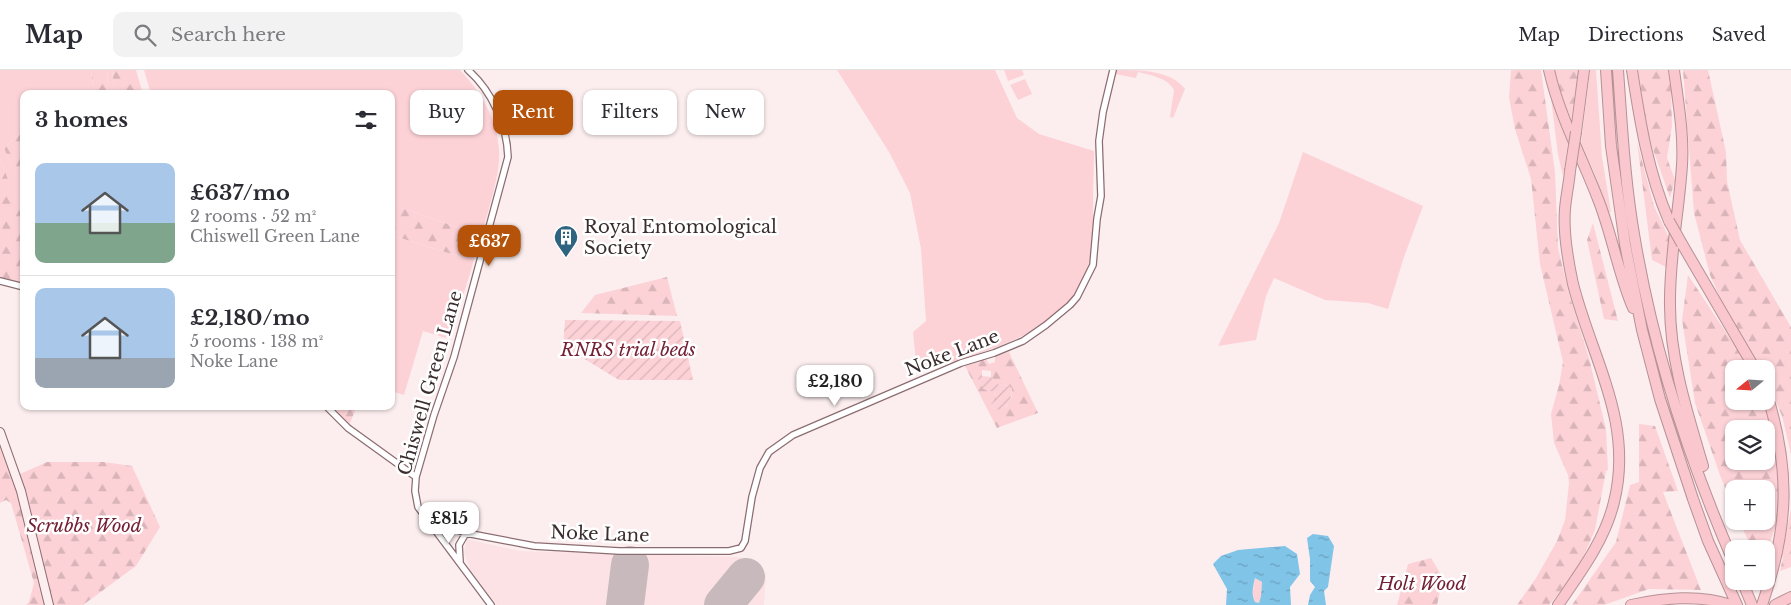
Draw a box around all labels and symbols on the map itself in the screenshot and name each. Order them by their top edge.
place label: Royal Entomological Society [584,216,777,259]
pin: £637 [459,224,519,267]
building icon: Royal Entomological Society [553,224,579,258]
street label: Chiswell Green Lane [393,288,467,478]
street label: Noke Lane [902,325,1002,381]
park label: RNRS trial beds [559,339,696,361]
north arrow [1725,360,1775,410]
pin: £2,180 [794,364,876,407]
pin: £815 [419,502,479,544]
park label: Scrubbs Wood [26,515,142,537]
street label: Noke Lane [550,521,650,547]
park label: Holt Wood [1377,573,1466,595]

